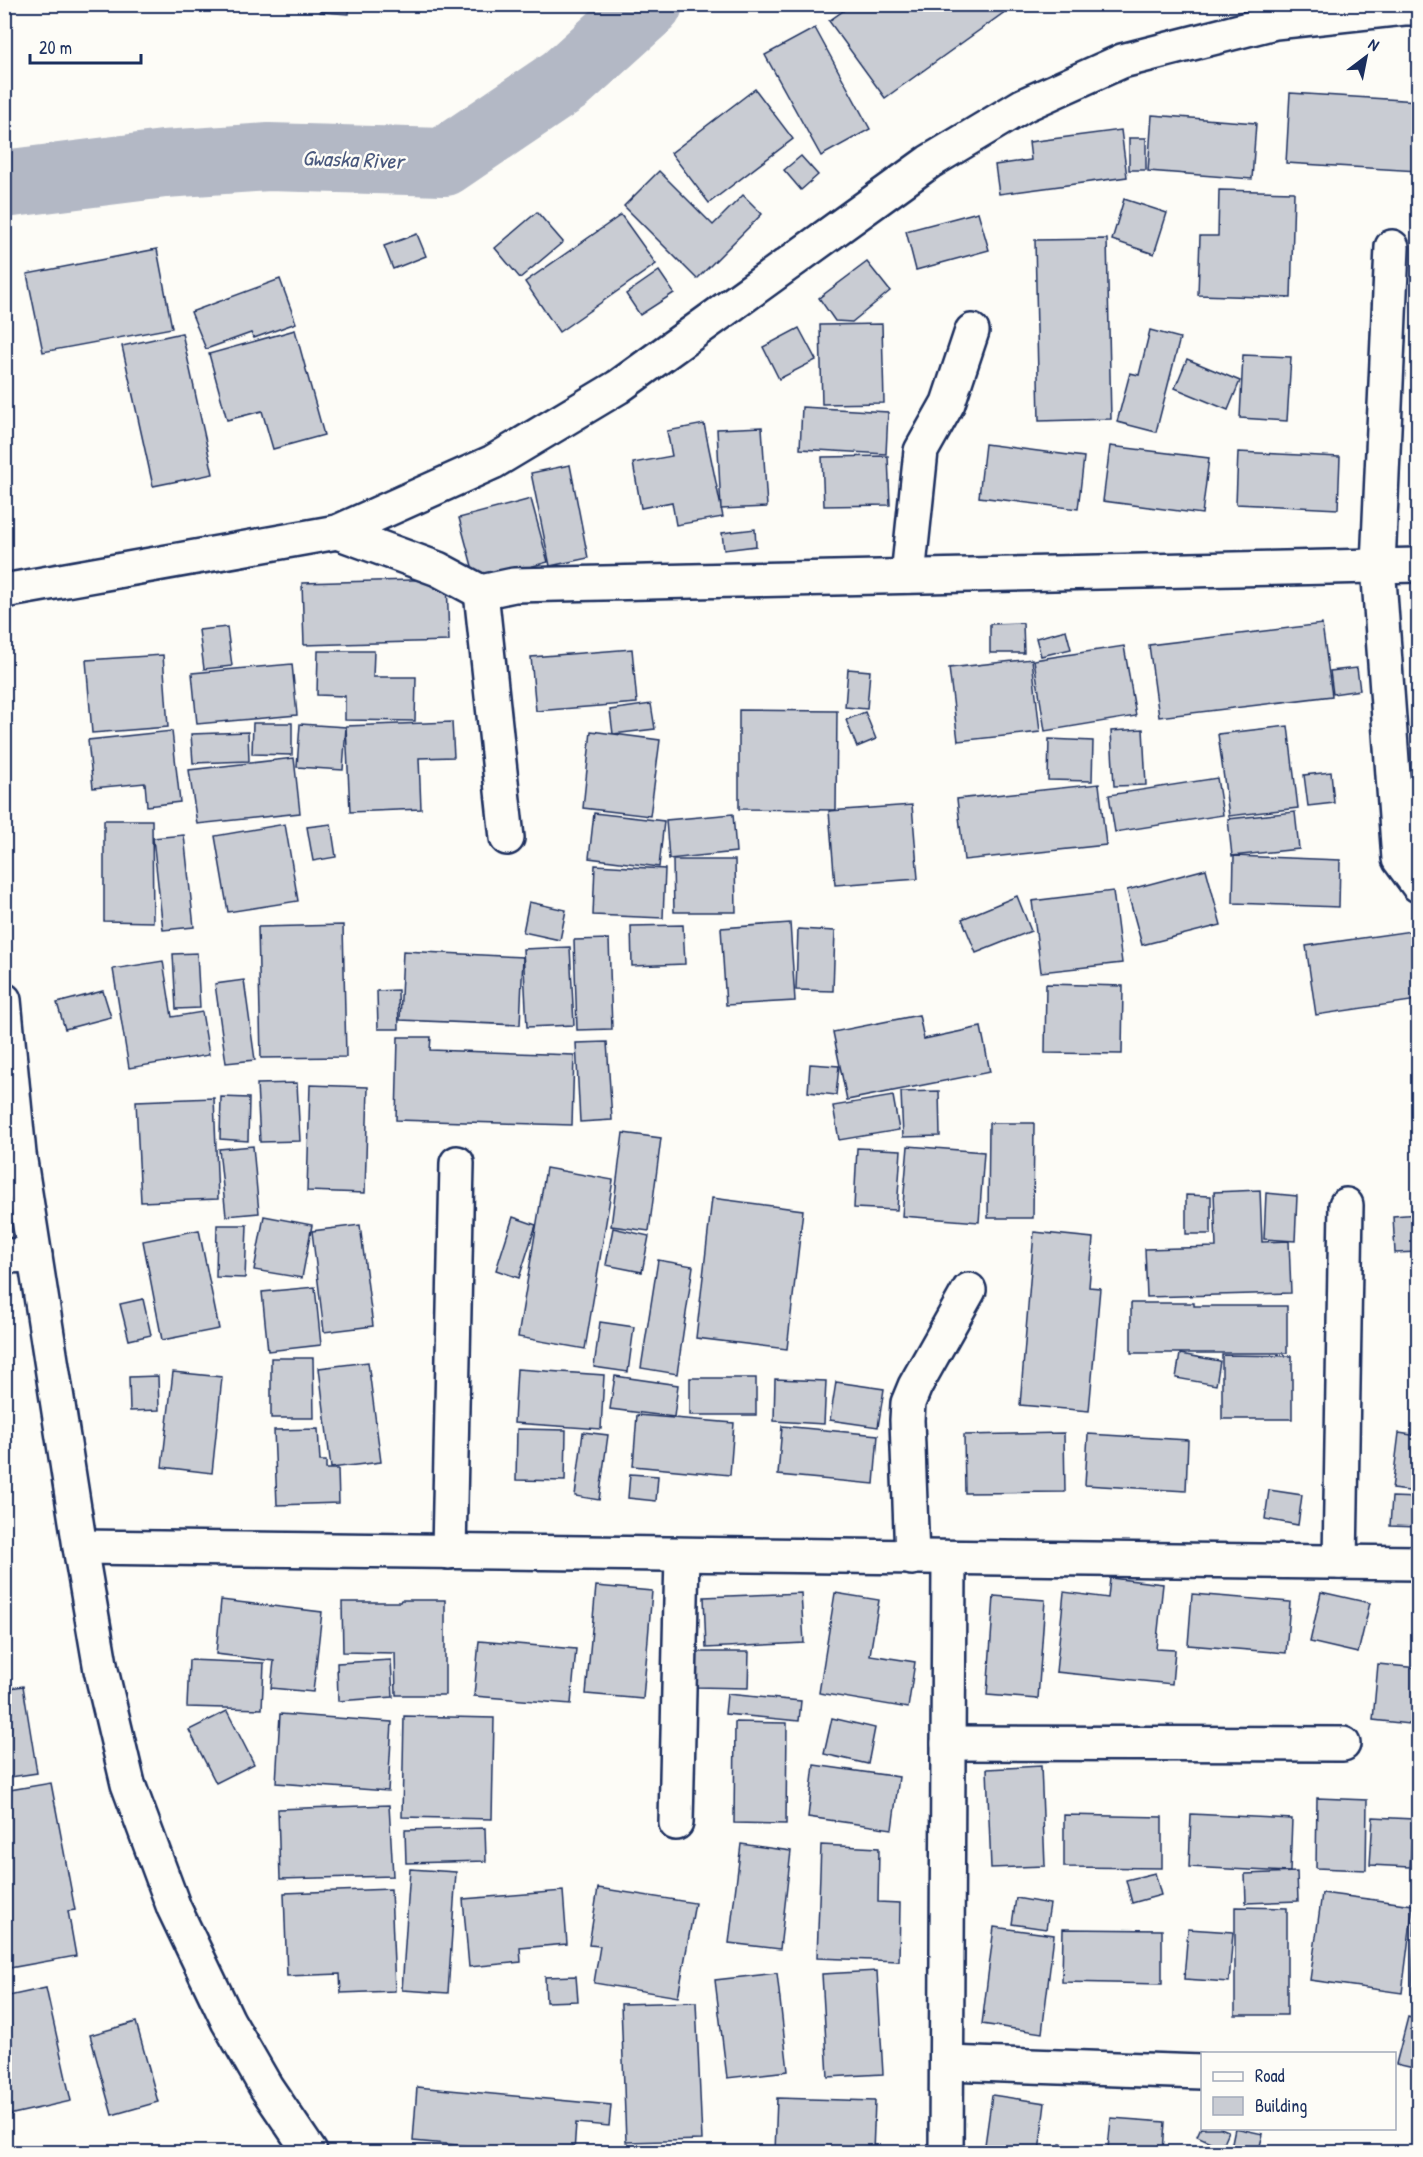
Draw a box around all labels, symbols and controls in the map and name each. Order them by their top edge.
scale bar [30,27,141,65]
north arrow [1336,27,1396,87]
text: N [1365,33,1384,56]
text: 20 m [39,35,72,60]
water label: Gwaska River [302,142,407,176]
legend [1201,2052,1396,2130]
text: Road [1255,2063,1285,2088]
text: Building [1255,2093,1307,2118]

